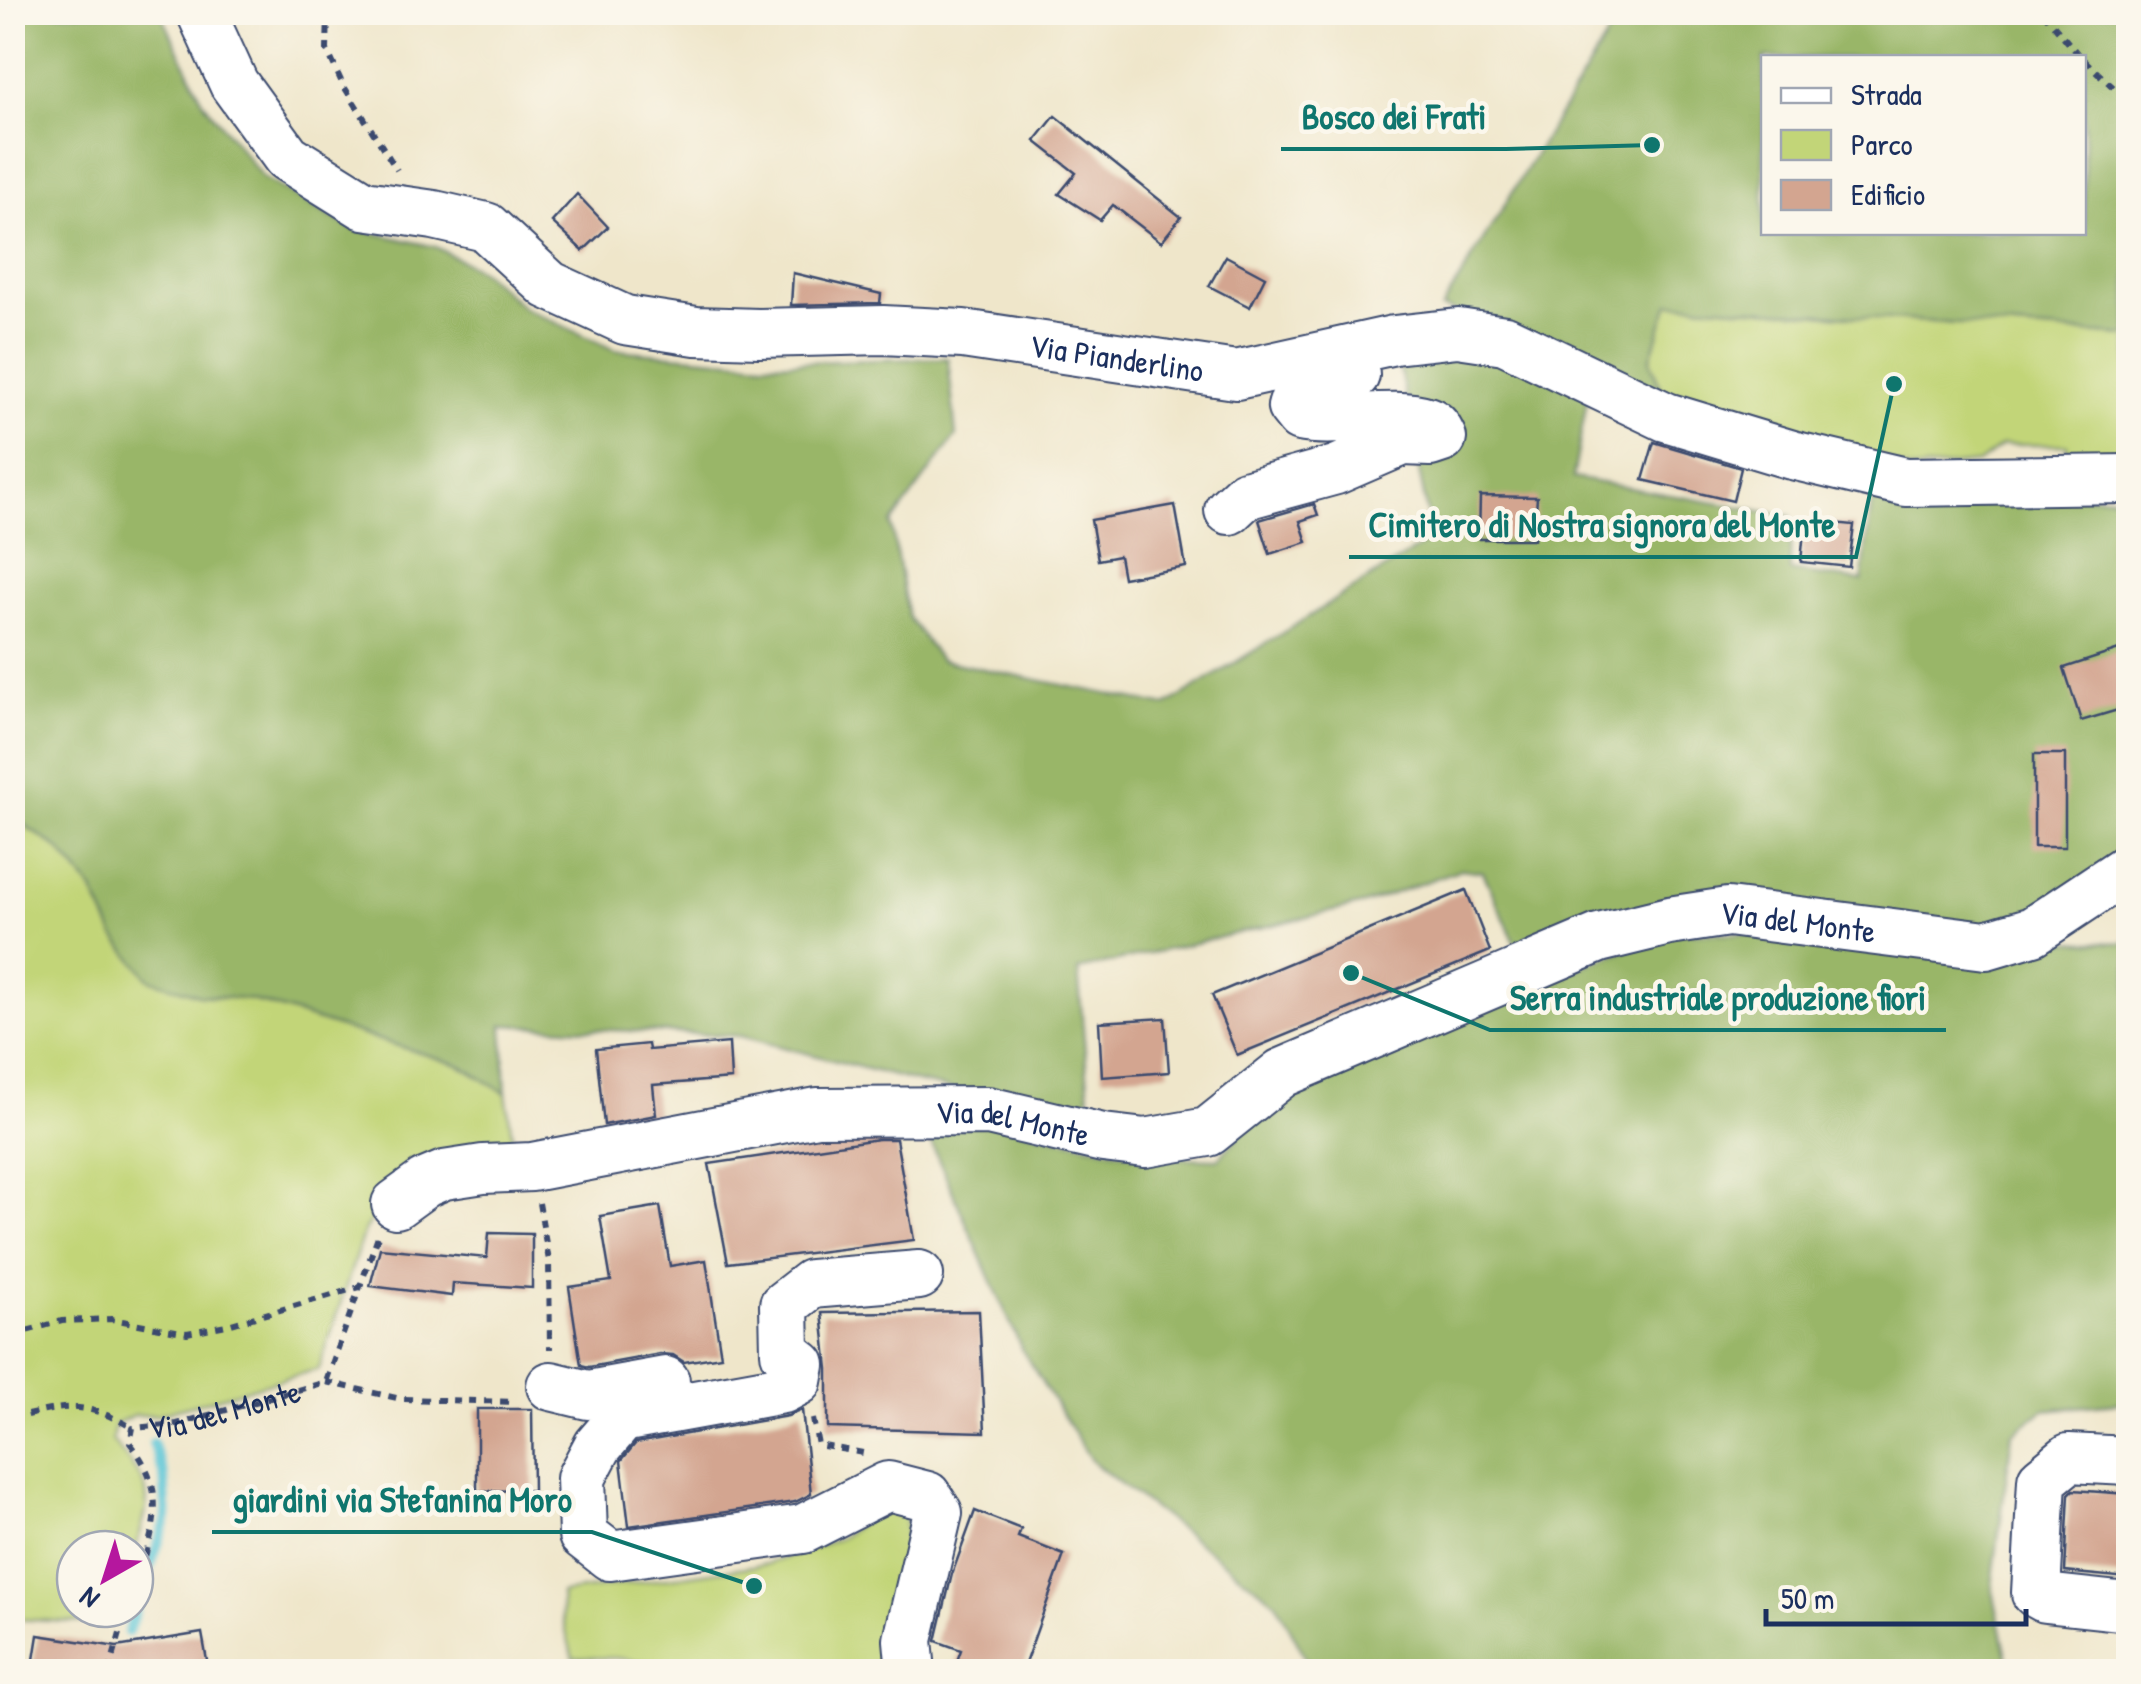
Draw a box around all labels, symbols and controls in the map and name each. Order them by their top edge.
legend [1761,55,2086,235]
text: Strada [1851,74,1922,114]
callout: Bosco dei Frati [1281,84,1506,149]
text: Bosco dei Frati [1302,93,1486,140]
text: Parco [1851,124,1912,164]
text: Edificio [1851,174,1925,214]
street label: Via Pianderlino [1027,323,1207,391]
callout: Cimitero di Nostra signora del Monte [1349,492,1856,557]
text: Cimitero di Nostra signora del Monte [1368,501,1836,549]
street label: Via del Monte [1718,890,1879,952]
callout: Serra industriale produzione fiori [1490,965,1946,1030]
text: Serra industriale produzione fiori [1510,974,1926,1022]
street label: Via del Monte [935,1089,1094,1156]
street label: Via del Monte [146,1369,305,1448]
callout: giardini via Stefanina Moro [212,1467,592,1532]
text: giardini via Stefanina Moro [232,1476,572,1524]
north arrow [55,1529,155,1629]
scale bar [1766,1564,2026,1626]
text: 50 m [1781,1578,1834,1618]
text: N [71,1579,107,1618]

